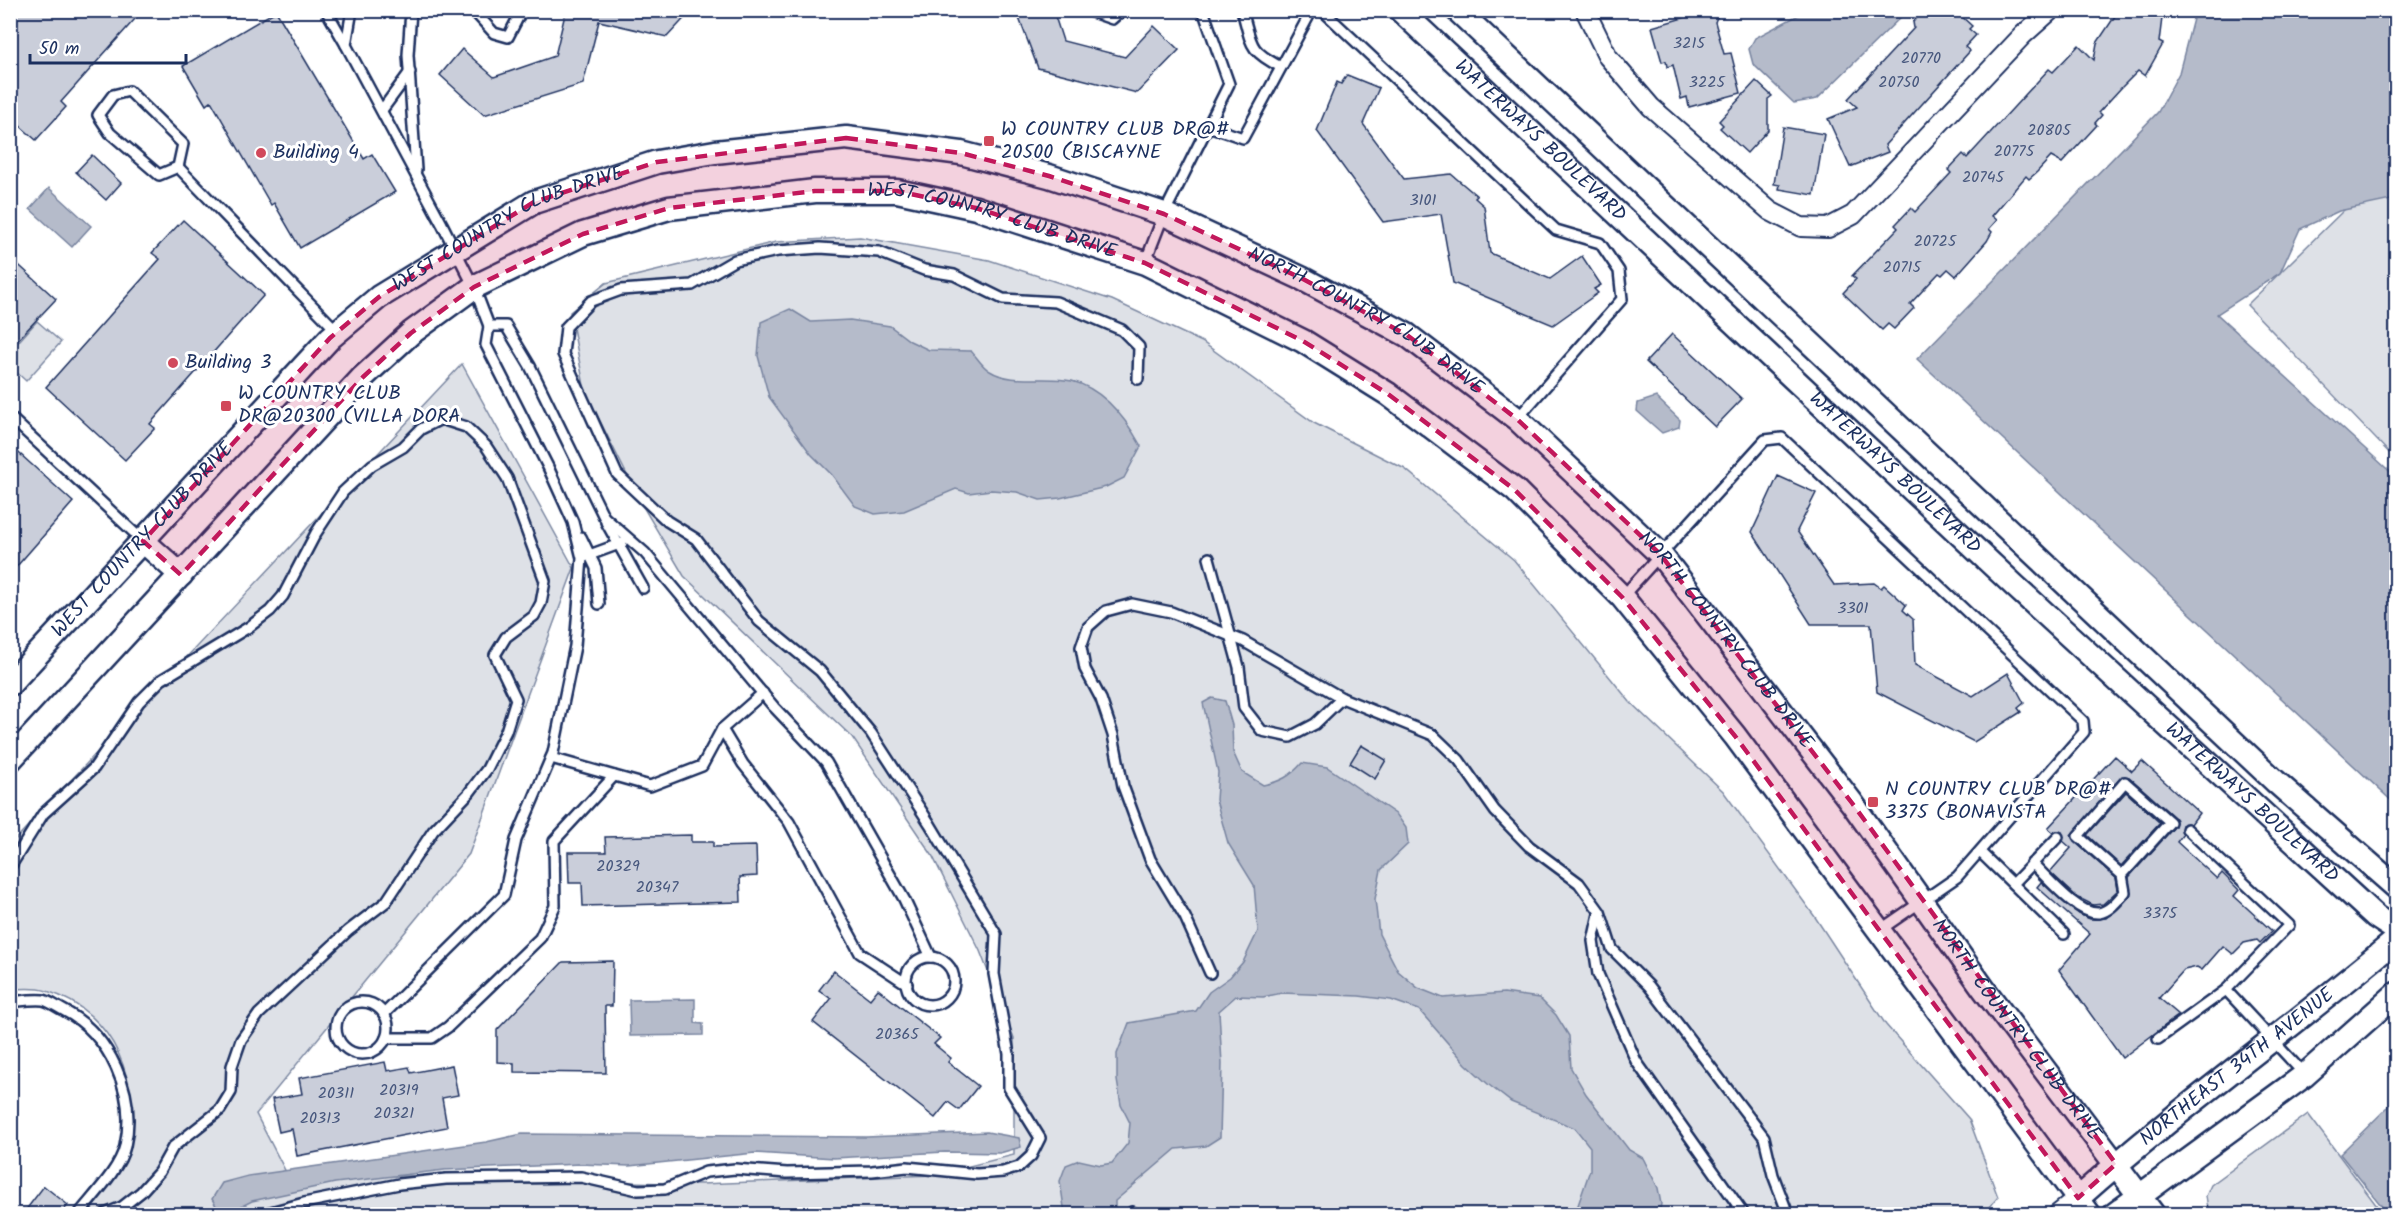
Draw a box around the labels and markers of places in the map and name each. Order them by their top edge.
place label: W COUNTRY CLUB DR@# 20500 (BISCAYNE [1001,114,1230,169]
marker: W COUNTRY CLUB DR@# 20500 (BISCAYNE [982,134,996,148]
place label: Building 4 [273,137,359,169]
marker: Building 4 [254,146,268,160]
place label: Building 3 [185,347,271,379]
marker: Building 3 [166,356,180,370]
place label: W COUNTRY CLUB DR@20300 (VILLA DORA [238,378,461,433]
marker: W COUNTRY CLUB DR@20300 (VILLA DORA [219,399,233,413]
place label: N COUNTRY CLUB DR@# 3375 (BONAVISTA [1885,774,2112,829]
marker: N COUNTRY CLUB DR@# 3375 (BONAVISTA [1866,795,1880,809]

